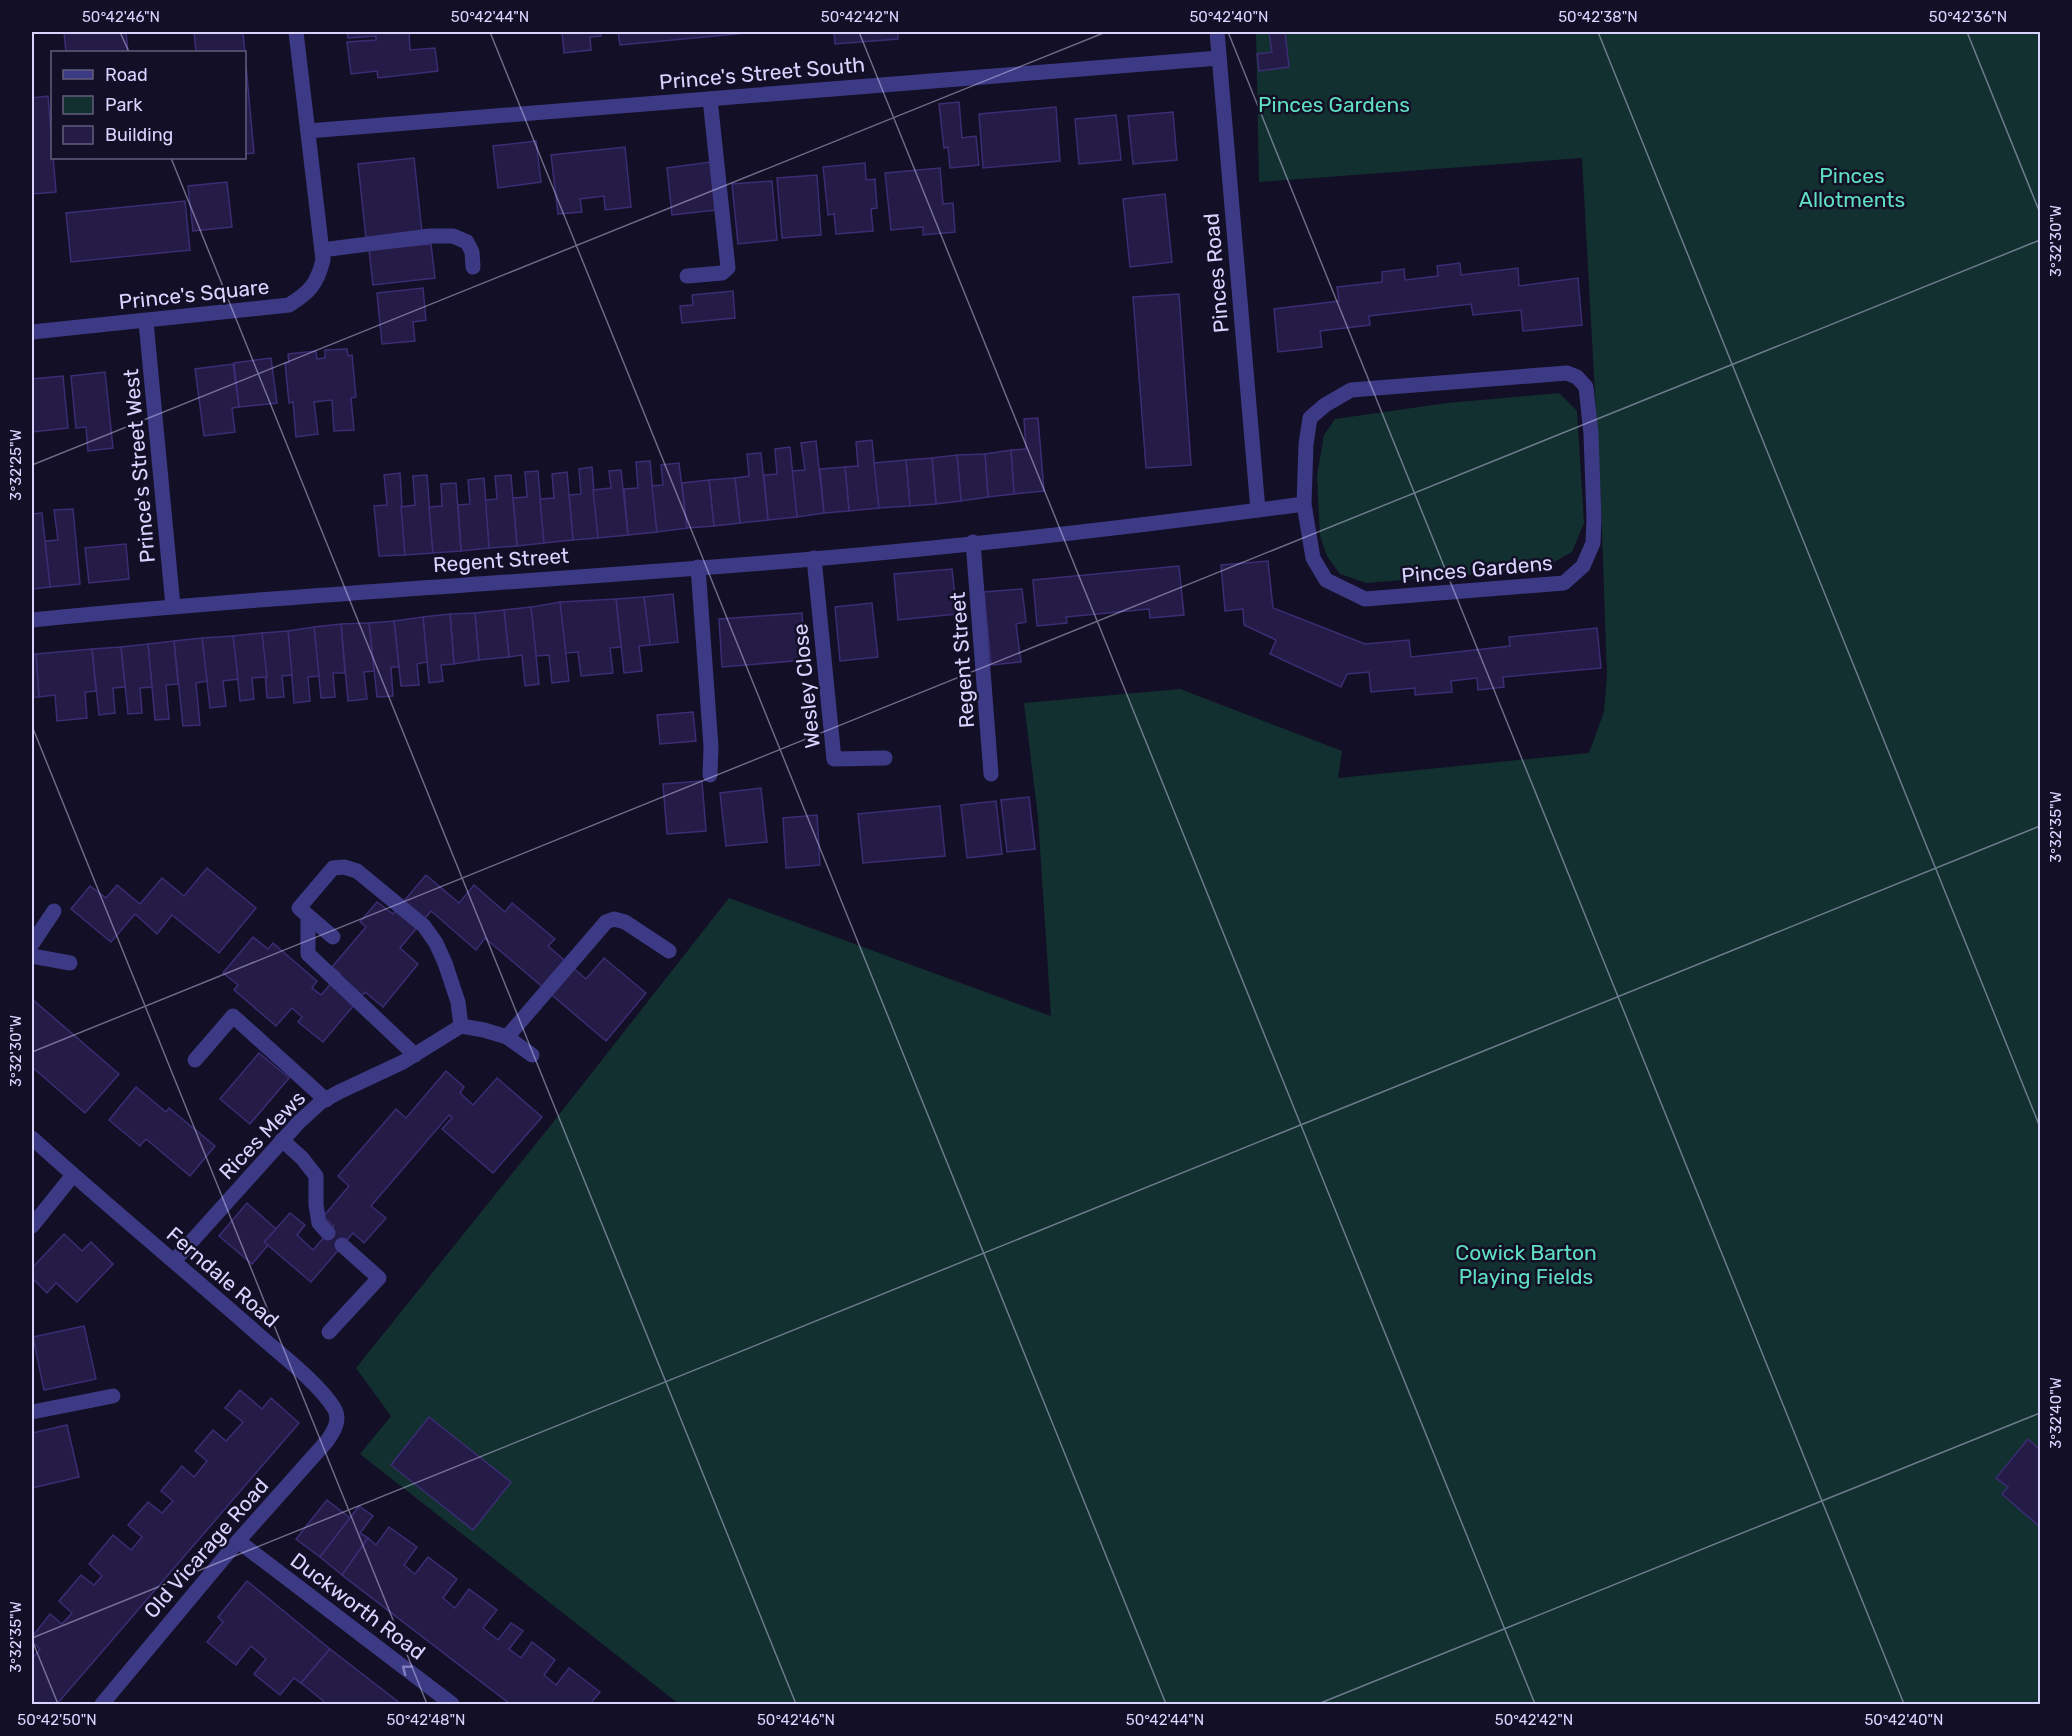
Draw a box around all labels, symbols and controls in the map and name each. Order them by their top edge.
text: 50°42'46"N [82,8,160,26]
text: 50°42'44"N [451,8,529,26]
text: 50°42'42"N [821,8,899,26]
text: 50°42'40"N [1189,8,1269,26]
text: 50°42'38"N [1558,8,1638,26]
text: 50°42'36"N [1929,8,2007,26]
legend [51,51,246,159]
street label: Prince's Street South [658,52,866,94]
text: Road [105,64,148,86]
park label: Pinces Gardens [1258,92,1410,117]
text: Park [105,94,143,116]
text: Building [105,124,173,146]
park label: Pinces Allotments [1799,163,1905,212]
text: 3°32'30"W [2047,205,2065,277]
street label: Pinces Road [1198,212,1234,334]
street label: Prince's Square [117,274,271,314]
street label: Prince's Street West [118,368,160,564]
text: 3°32'25"W [7,429,25,501]
street label: Regent Street [432,543,570,577]
street label: Pinces Gardens [1400,550,1554,588]
street label: Regent Street [945,591,979,729]
street label: Wesley Close [787,622,825,750]
text: 3°32'35"W [2047,791,2065,863]
text: 3°32'30"W [7,1015,25,1087]
street label: Rices Mews [214,1085,310,1185]
street label: Ferndale Road [162,1222,284,1332]
park label: Cowick Barton Playing Fields [1455,1240,1597,1289]
text: 3°32'40"W [2047,1377,2065,1449]
street label: Old Vicarage Road [139,1473,273,1623]
street label: Duckworth Road [286,1547,430,1665]
text: 3°32'35"W [7,1601,25,1673]
one-way arrow [401,1665,412,1676]
text: 50°42'50"N [17,1711,97,1729]
text: 50°42'48"N [386,1711,466,1729]
text: 50°42'46"N [757,1711,835,1729]
text: 50°42'44"N [1126,1711,1204,1729]
text: 50°42'42"N [1495,1711,1573,1729]
text: 50°42'40"N [1864,1711,1944,1729]

